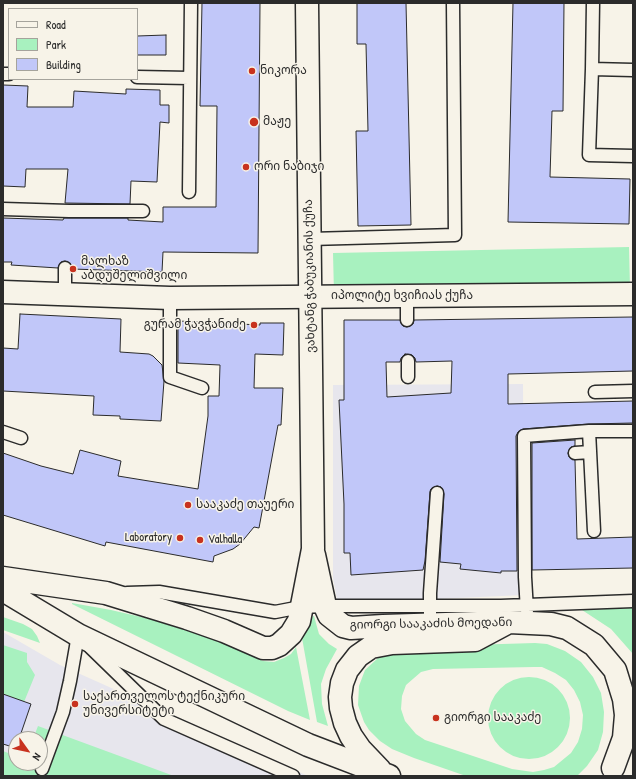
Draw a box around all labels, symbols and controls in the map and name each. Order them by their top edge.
legend [8,8,138,80]
text: Road [46,16,66,33]
text: Park [46,36,66,53]
text: Building [46,56,81,73]
place label: ნიკორა [260,64,307,78]
marker: ნიკორა [247,66,257,76]
place label: მაჟე [263,115,291,129]
marker: მაჟე [248,116,260,128]
place label: ორი ნაბიჯი [254,160,324,174]
marker: ორი ნაბიჯი [241,162,251,172]
street label: ვახტანგ ჭაბუკიანის ქუჩა [301,199,319,353]
place label: მალხაზ აბდუშელიშვილი [81,255,187,283]
marker: მალხაზ აბდუშელიშვილი [68,264,78,274]
street label: იპოლიტე ხვიჩიას ქუჩა [331,289,473,303]
place label: გურამ ჭავჭანიძე [144,318,246,332]
marker: გურამ ჭავჭანიძე [249,320,259,330]
place label: სააკაძე თაუერი [196,498,294,512]
marker: სააკაძე თაუერი [183,500,193,510]
place label: Laboratory [125,531,172,545]
marker: Laboratory [175,533,185,543]
place label: Valhalla [208,533,242,547]
marker: Valhalla [195,535,205,545]
street label: გიორგი სააკაძის მოედანი [350,615,512,633]
place label: საქართველოს ტექნიკური უნივერსიტეტი [83,690,245,718]
marker: საქართველოს ტექნიკური უნივერსიტეტი [70,699,80,709]
place label: გიორგი სააკაძე [444,711,541,725]
marker: გიორგი სააკაძე [431,713,441,723]
north arrow [8,731,48,771]
text: N [30,751,45,763]

